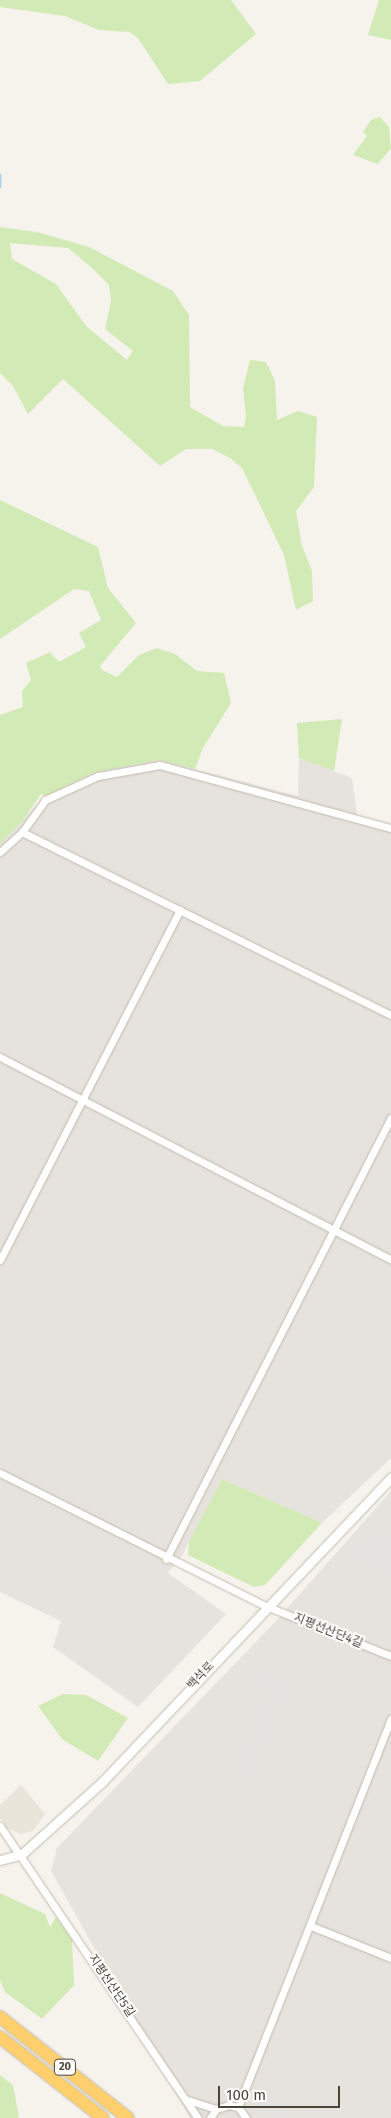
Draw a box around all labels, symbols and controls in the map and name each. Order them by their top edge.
street label: 지평선산단4길 [292,1611,364,1651]
street label: 백석로 [184,1659,218,1693]
street label: 지평선산단5길 [85,1952,137,2020]
road number: 20 [54,2058,76,2076]
scale bar [221,2076,344,2108]
text: 100 m [226,2086,266,2104]

